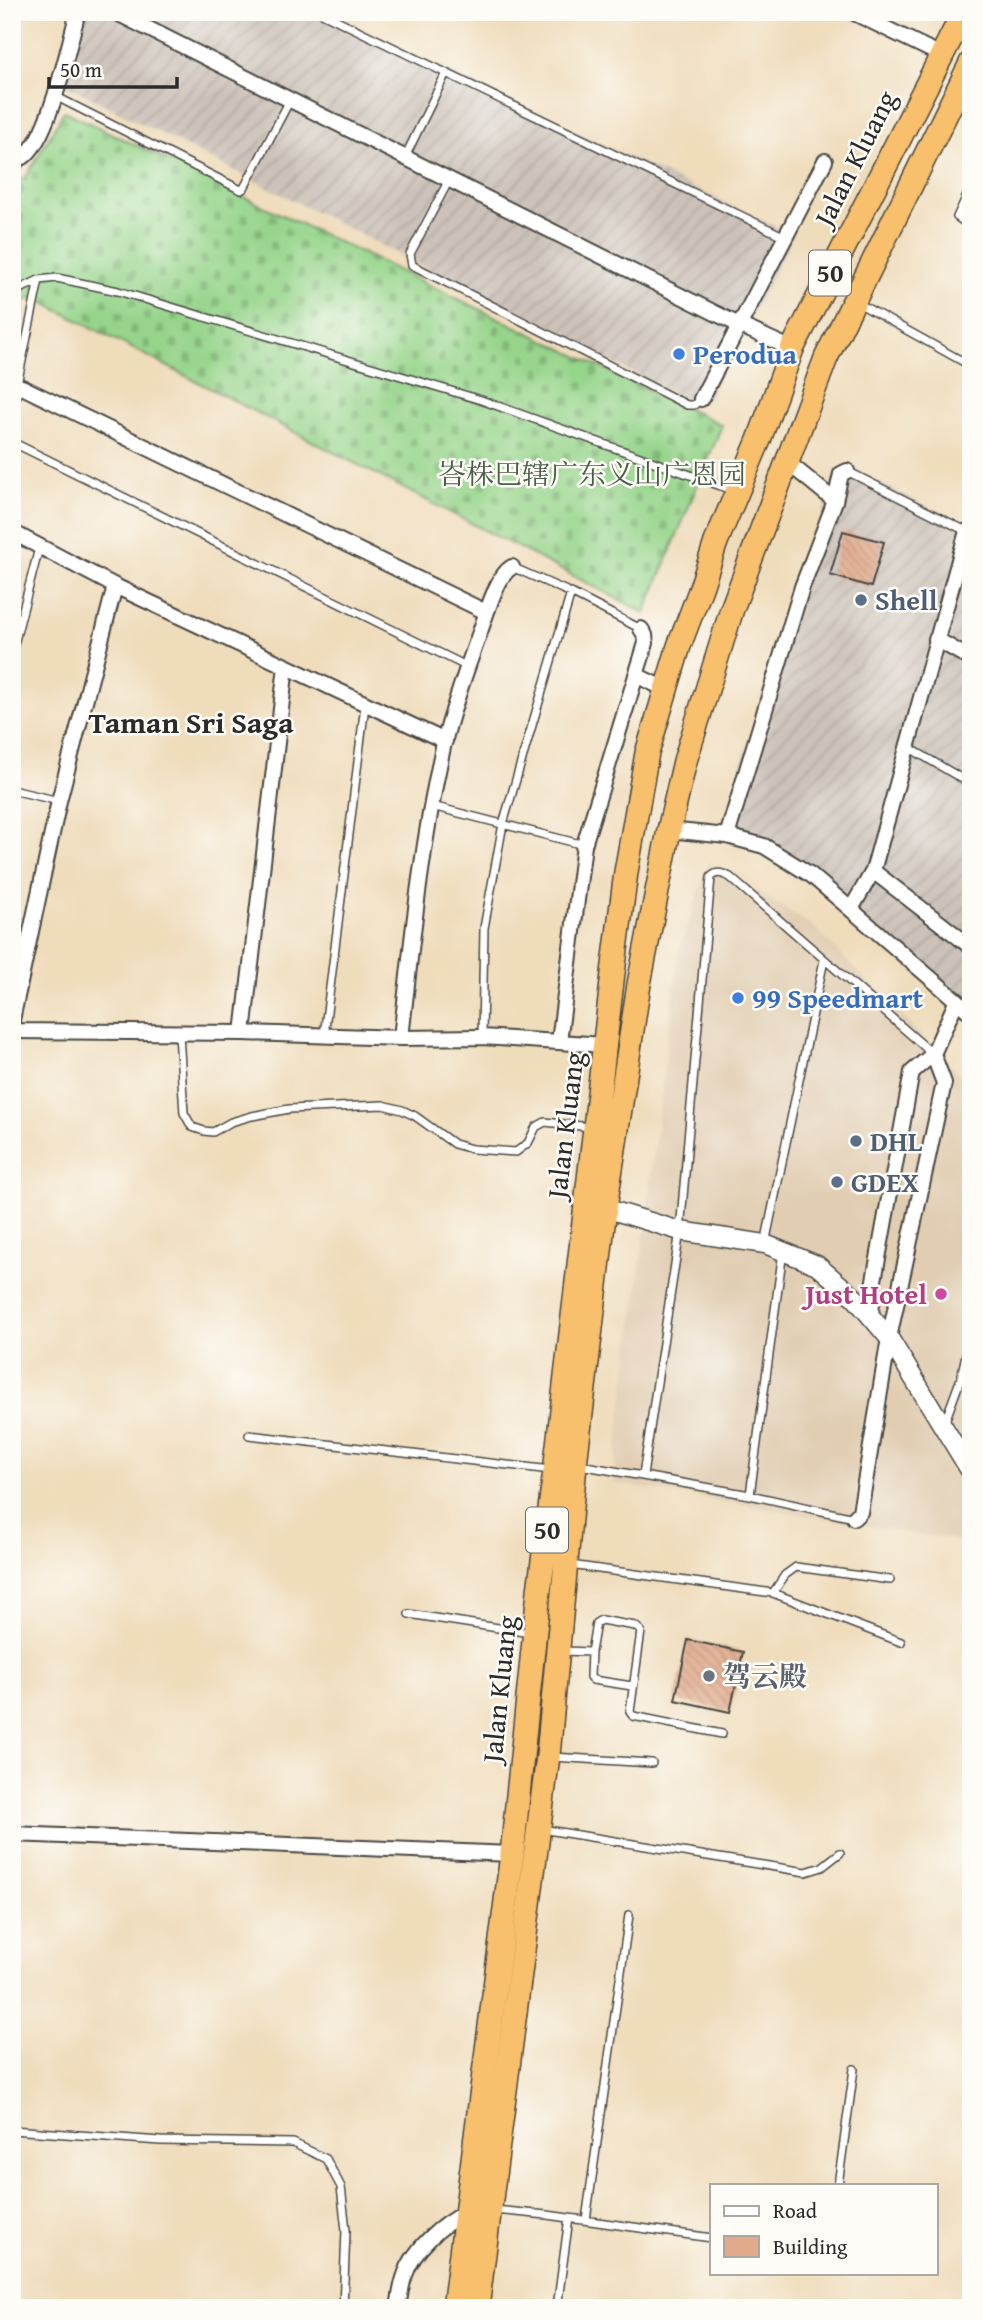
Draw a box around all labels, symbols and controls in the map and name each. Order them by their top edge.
scale bar [49,46,177,90]
text: 50 m [60,54,102,85]
street label: Jalan Kluang [801,83,906,235]
road number: 50 [809,250,851,296]
place label: Perodua [693,333,798,374]
marker: Perodua [671,346,687,362]
park label: 峇株巴辖广东义山广恩园 [438,453,746,494]
place label: Shell [875,579,938,620]
marker: Shell [853,592,869,608]
district label: Taman Sri Saga [88,700,294,744]
place label: 99 Speedmart [752,977,924,1018]
marker: 99 Speedmart [730,990,746,1006]
street label: Jalan Kluang [535,1049,594,1204]
place label: DHL [870,1120,923,1161]
marker: DHL [848,1133,864,1149]
place label: GDEX [851,1161,919,1202]
marker: GDEX [829,1174,845,1190]
place label: Just Hotel [801,1273,927,1314]
marker: Just Hotel [933,1286,949,1302]
road number: 50 [526,1508,568,1553]
street label: Jalan Kluang [470,1613,527,1767]
place label: 驾云殿 [723,1655,807,1696]
marker: 驾云殿 [701,1668,717,1684]
legend [710,2184,937,2274]
text: Road [773,2195,818,2226]
text: Building [773,2231,848,2262]

